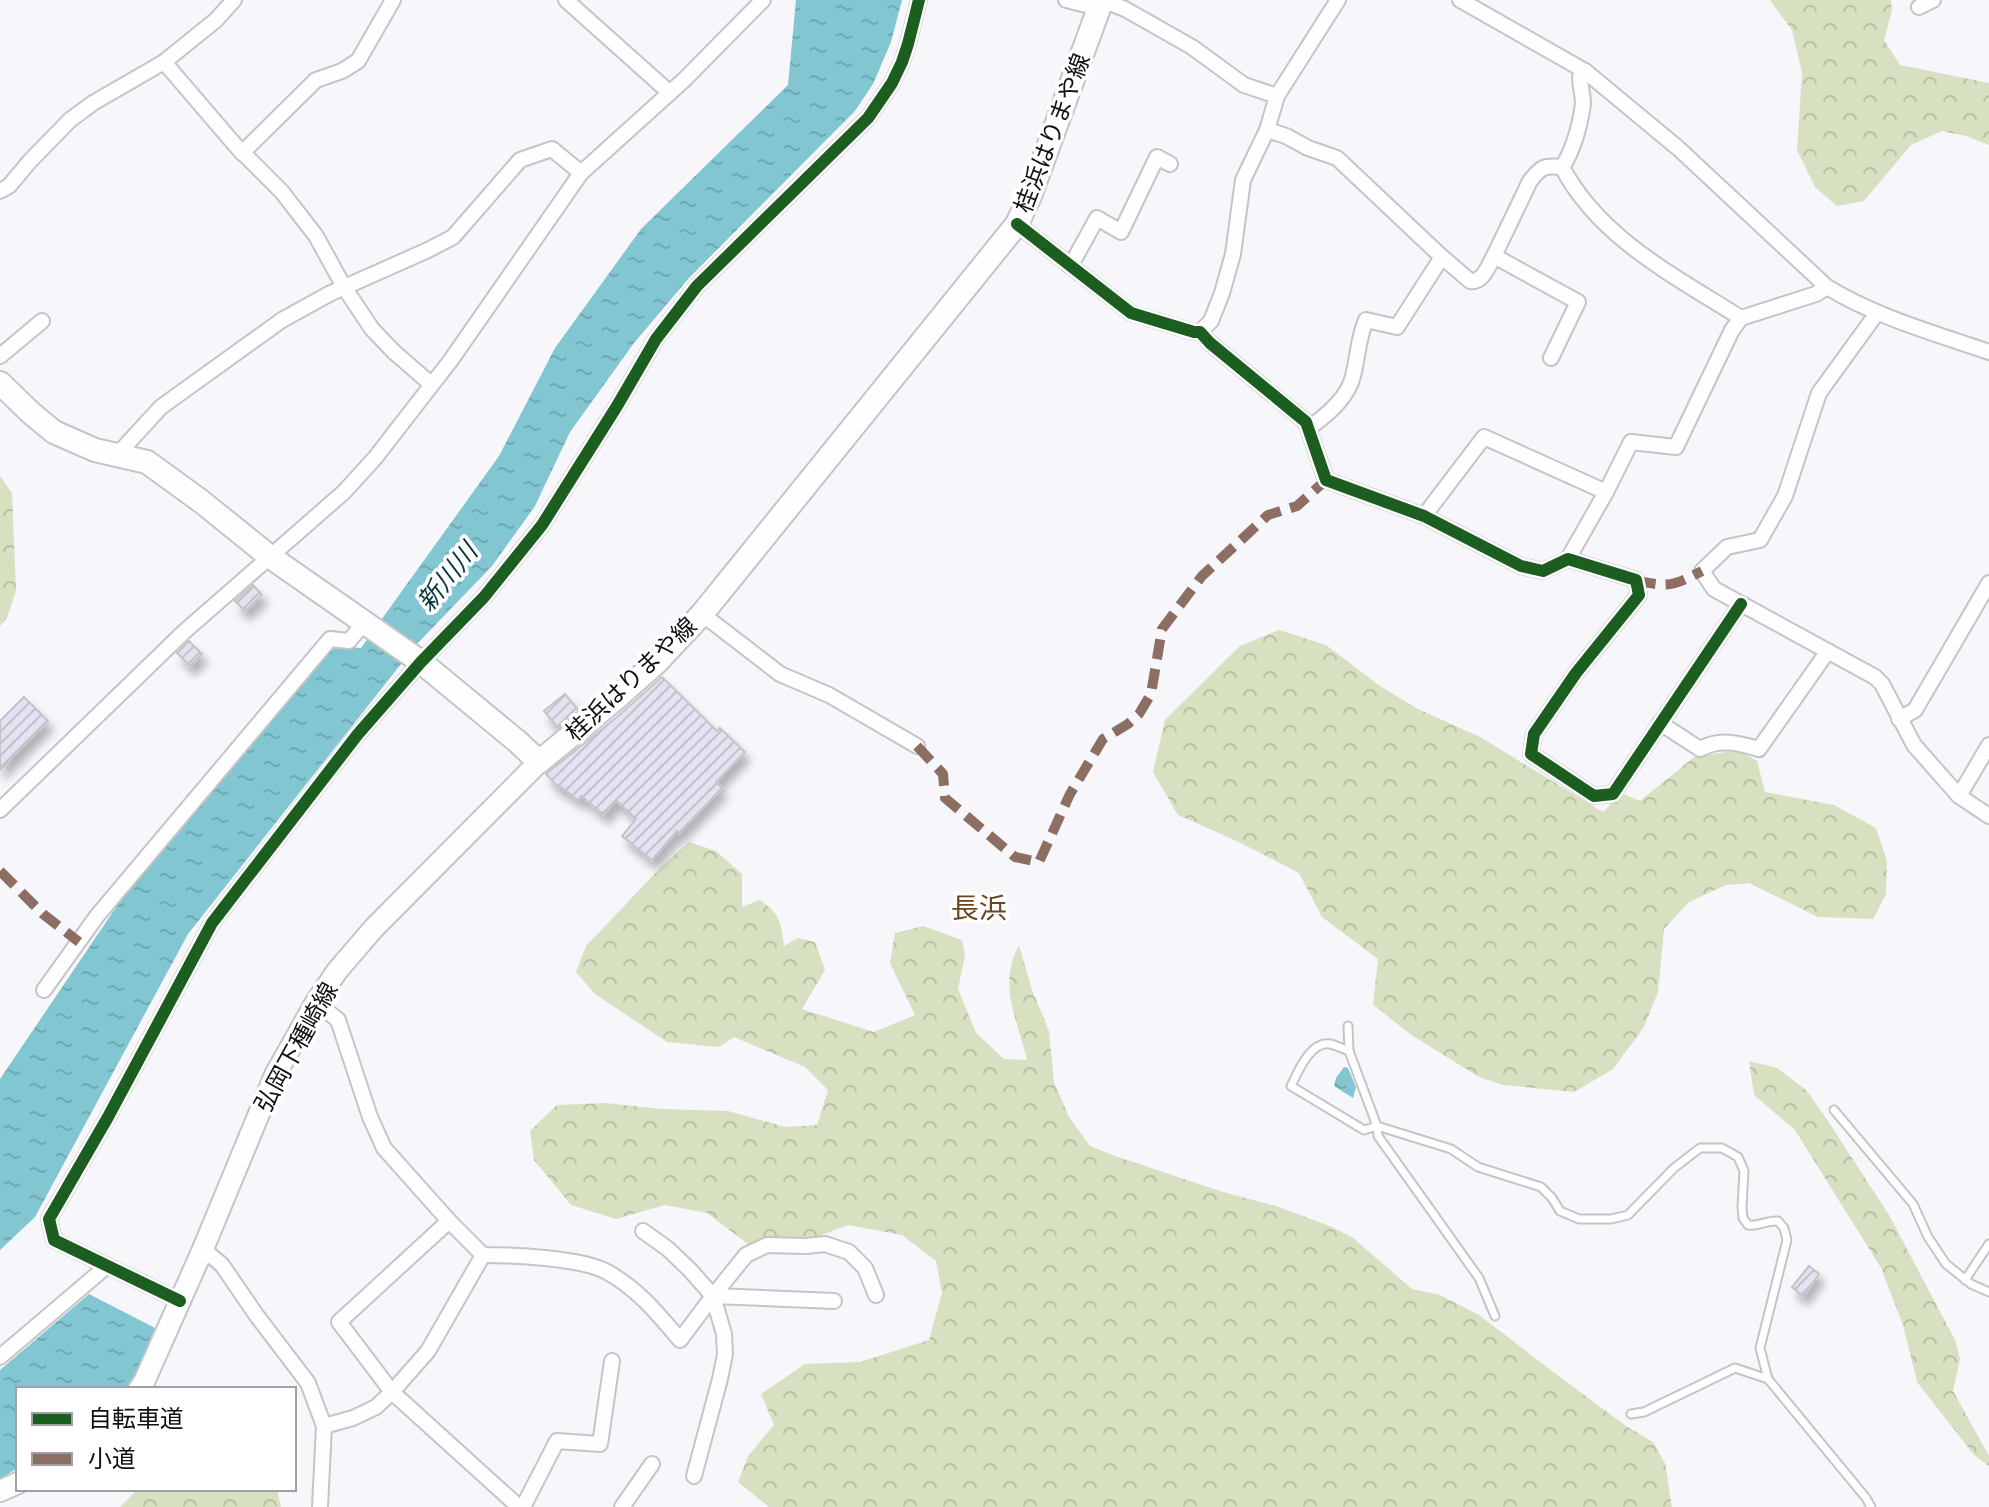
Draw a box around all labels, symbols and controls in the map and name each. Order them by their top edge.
street label: 桂浜はりまや線 [1008,49,1096,217]
water label: 新川川 [410,534,486,617]
street label: 桂浜はりまや線 [560,611,702,747]
district label: 長浜 [951,891,1007,925]
street label: 弘岡下種崎線 [248,977,344,1117]
legend [16,1387,296,1491]
text: 自転車道 [88,1404,184,1433]
text: 小道 [88,1444,136,1473]

